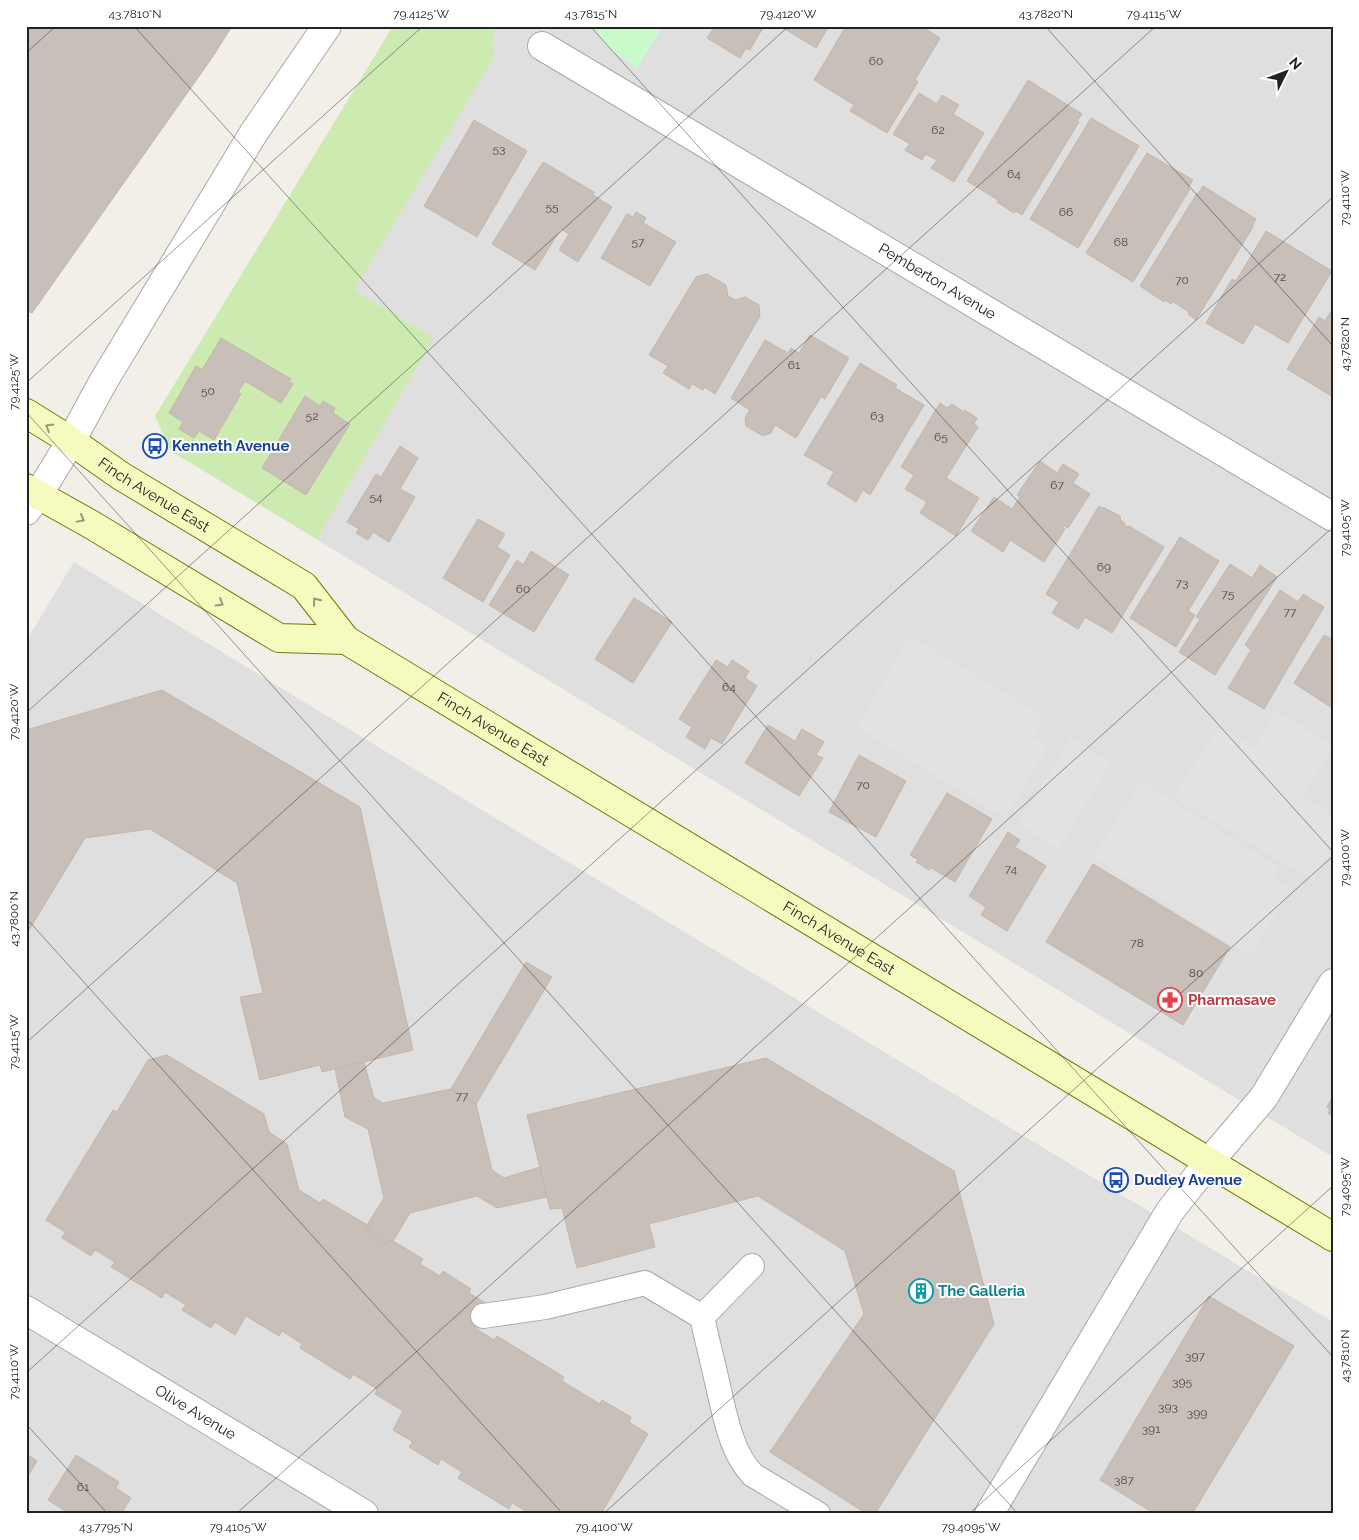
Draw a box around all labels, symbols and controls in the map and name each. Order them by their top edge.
text: 43.7810°N [108,7,162,21]
text: 79.4125°W [393,7,449,21]
text: 43.7815°N [565,7,617,21]
text: 79.4120°W [760,7,817,21]
text: 43.7820°N [1019,7,1073,21]
text: 79.4115°W [1127,7,1182,21]
north arrow [1262,48,1312,98]
house number: 60 [869,54,883,68]
text: N [1286,54,1305,73]
house number: 62 [931,123,945,137]
house number: 53 [493,142,505,156]
house number: 64 [1007,167,1021,181]
text: 79.4110°W [1338,170,1352,226]
house number: 55 [545,200,559,214]
house number: 66 [1059,205,1073,219]
house number: 57 [632,235,645,249]
house number: 68 [1114,235,1128,249]
street label: Pemberton Avenue [875,239,999,323]
house number: 72 [1274,270,1286,284]
house number: 70 [1175,273,1189,287]
text: 43.7820°N [1338,317,1352,371]
text: 79.4125°W [7,354,21,410]
house number: 61 [788,358,800,372]
house number: 50 [201,384,215,398]
house number: 52 [306,409,318,423]
house number: 63 [870,409,884,423]
one-way arrow [45,424,54,434]
house number: 65 [934,430,948,444]
bus stop icon: Kenneth Avenue [142,433,168,459]
place label: Kenneth Avenue [172,437,289,455]
street label: Finch Avenue East [95,454,213,536]
house number: 67 [1050,478,1064,492]
house number: 54 [369,490,383,504]
text: 79.4105°W [1338,499,1352,557]
one-way arrow [76,512,85,522]
house number: 69 [1097,560,1111,574]
house number: 73 [1176,576,1188,590]
house number: 60 [516,582,530,596]
house number: 75 [1222,587,1235,601]
one-way arrow [215,596,224,606]
one-way arrow [313,597,322,607]
house number: 77 [1284,605,1297,619]
house number: 64 [722,680,736,694]
text: 79.4120°W [7,683,21,740]
street label: Finch Avenue East [434,688,552,770]
house number: 70 [856,778,870,792]
text: 79.4100°W [1338,829,1352,887]
house number: 74 [1005,862,1018,876]
text: 43.7800°N [7,891,21,947]
street label: Finch Avenue East [780,897,898,979]
house number: 78 [1130,936,1144,950]
house number: 80 [1189,966,1203,980]
pharmacy icon: Pharmasave [1157,987,1183,1013]
place label: Pharmasave [1188,991,1276,1009]
text: 79.4115°W [7,1014,21,1069]
house number: 77 [456,1089,469,1103]
text: 79.4095°W [1338,1157,1352,1216]
bus stop icon: Dudley Avenue [1103,1167,1129,1193]
place label: Dudley Avenue [1134,1171,1242,1189]
building icon: The Galleria [908,1278,934,1304]
place label: The Galleria [938,1282,1026,1300]
text: 43.7810°N [1338,1329,1352,1383]
text: 79.4110°W [7,1344,21,1400]
house number: 397 [1185,1349,1205,1363]
house number: 395 [1172,1375,1192,1389]
street label: Olive Avenue [152,1381,239,1444]
house number: 393 [1158,1400,1178,1414]
house number: 399 [1187,1406,1207,1420]
house number: 391 [1142,1422,1160,1436]
house number: 387 [1114,1473,1135,1487]
house number: 61 [77,1480,89,1494]
text: 43.7795°N [79,1520,133,1534]
text: 79.4105°W [209,1520,267,1534]
text: 79.4100°W [575,1520,633,1534]
text: 79.4095°W [942,1520,1001,1534]

